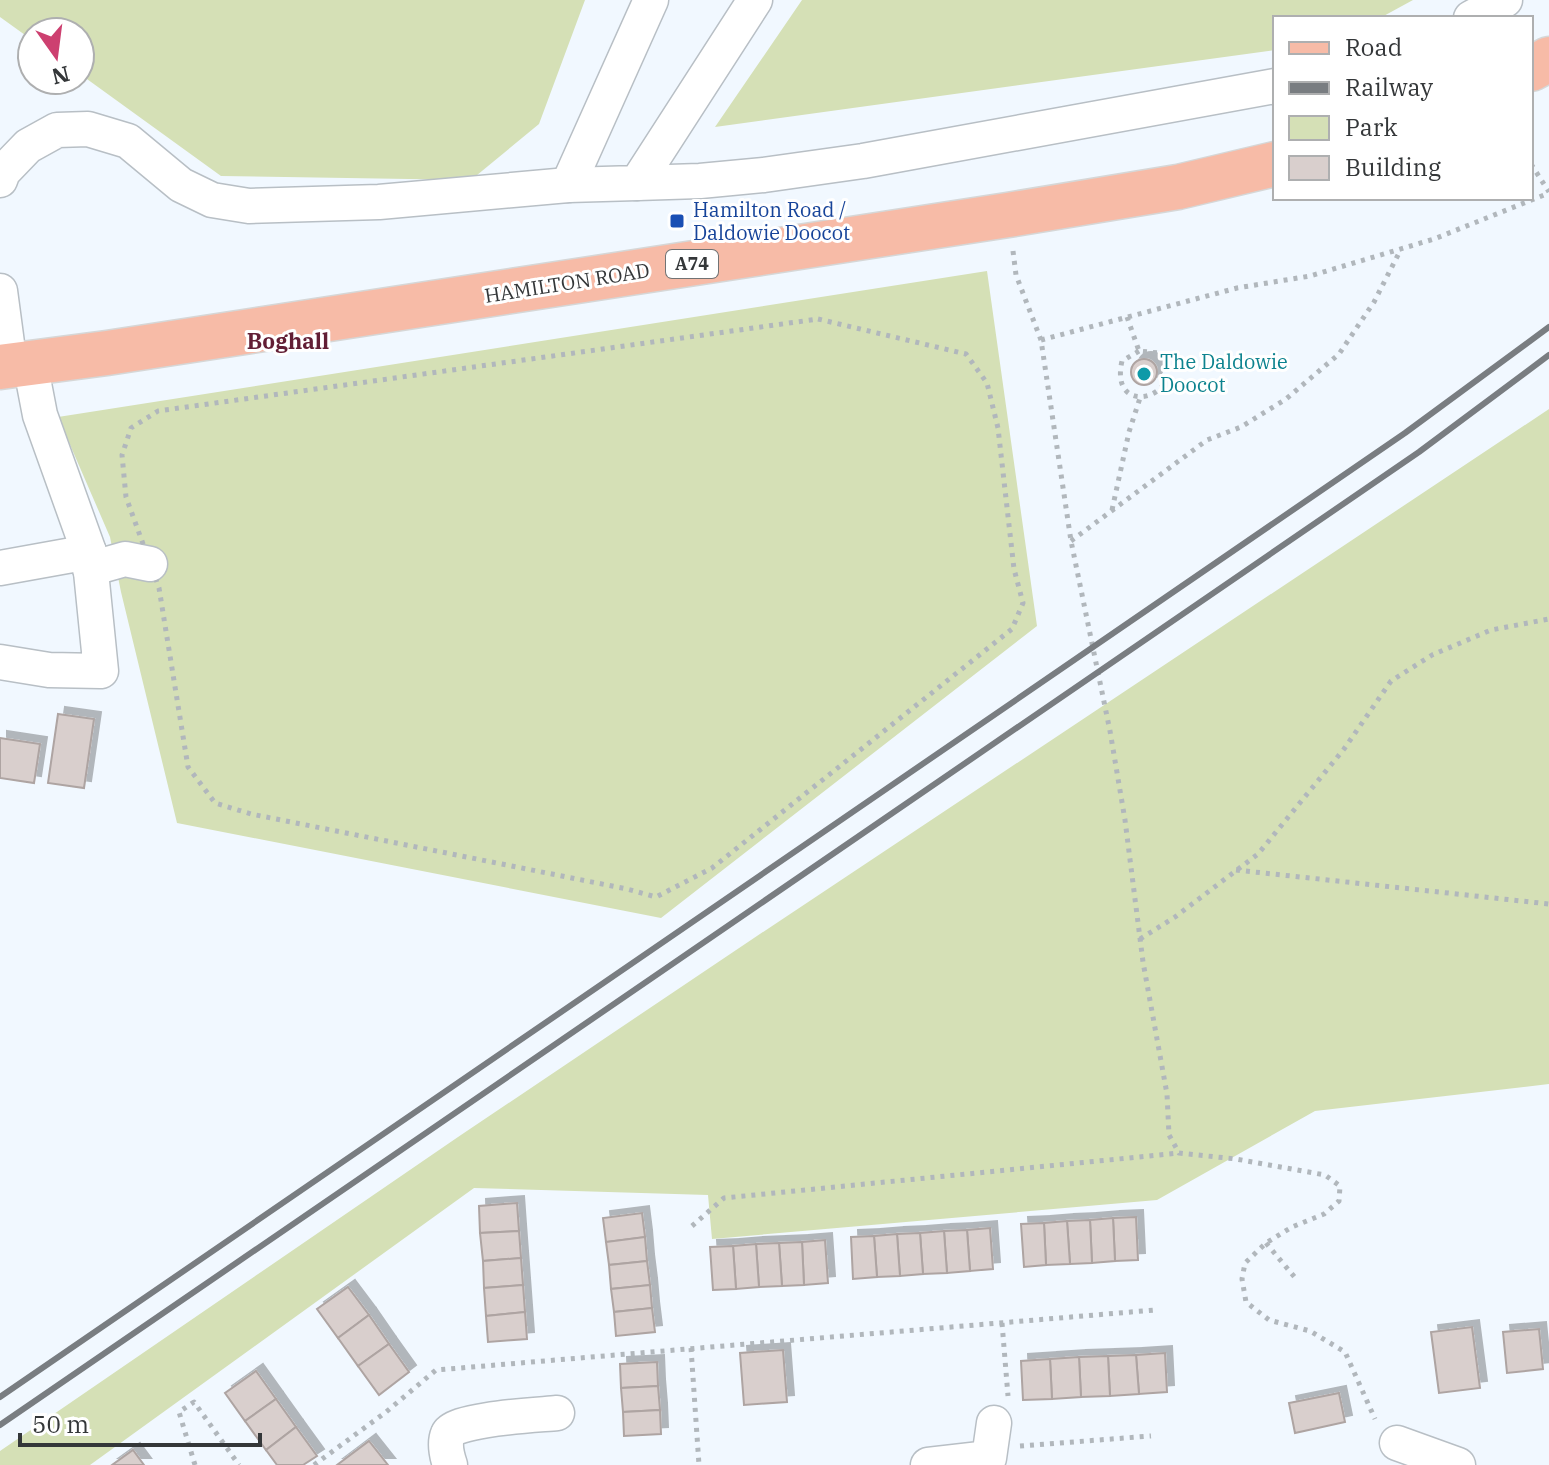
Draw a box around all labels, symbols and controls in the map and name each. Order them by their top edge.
north arrow [16,16,96,96]
legend [1273,16,1533,200]
text: Road [1345,31,1402,63]
text: N [49,60,73,92]
text: Railway [1345,71,1433,103]
text: Park [1345,111,1397,143]
text: Building [1345,151,1441,183]
place label: Hamilton Road / Daldowie Doocot [693,196,850,246]
marker: Hamilton Road / Daldowie Doocot [668,212,686,230]
road number: A74 [666,250,718,278]
street label: HAMILTON ROAD [483,256,651,309]
district label: Boghall [247,326,329,355]
place label: The Daldowie Doocot [1160,348,1288,398]
marker: The Daldowie Doocot [1135,365,1153,383]
scale bar [20,1397,260,1447]
text: 50 m [32,1408,89,1440]

